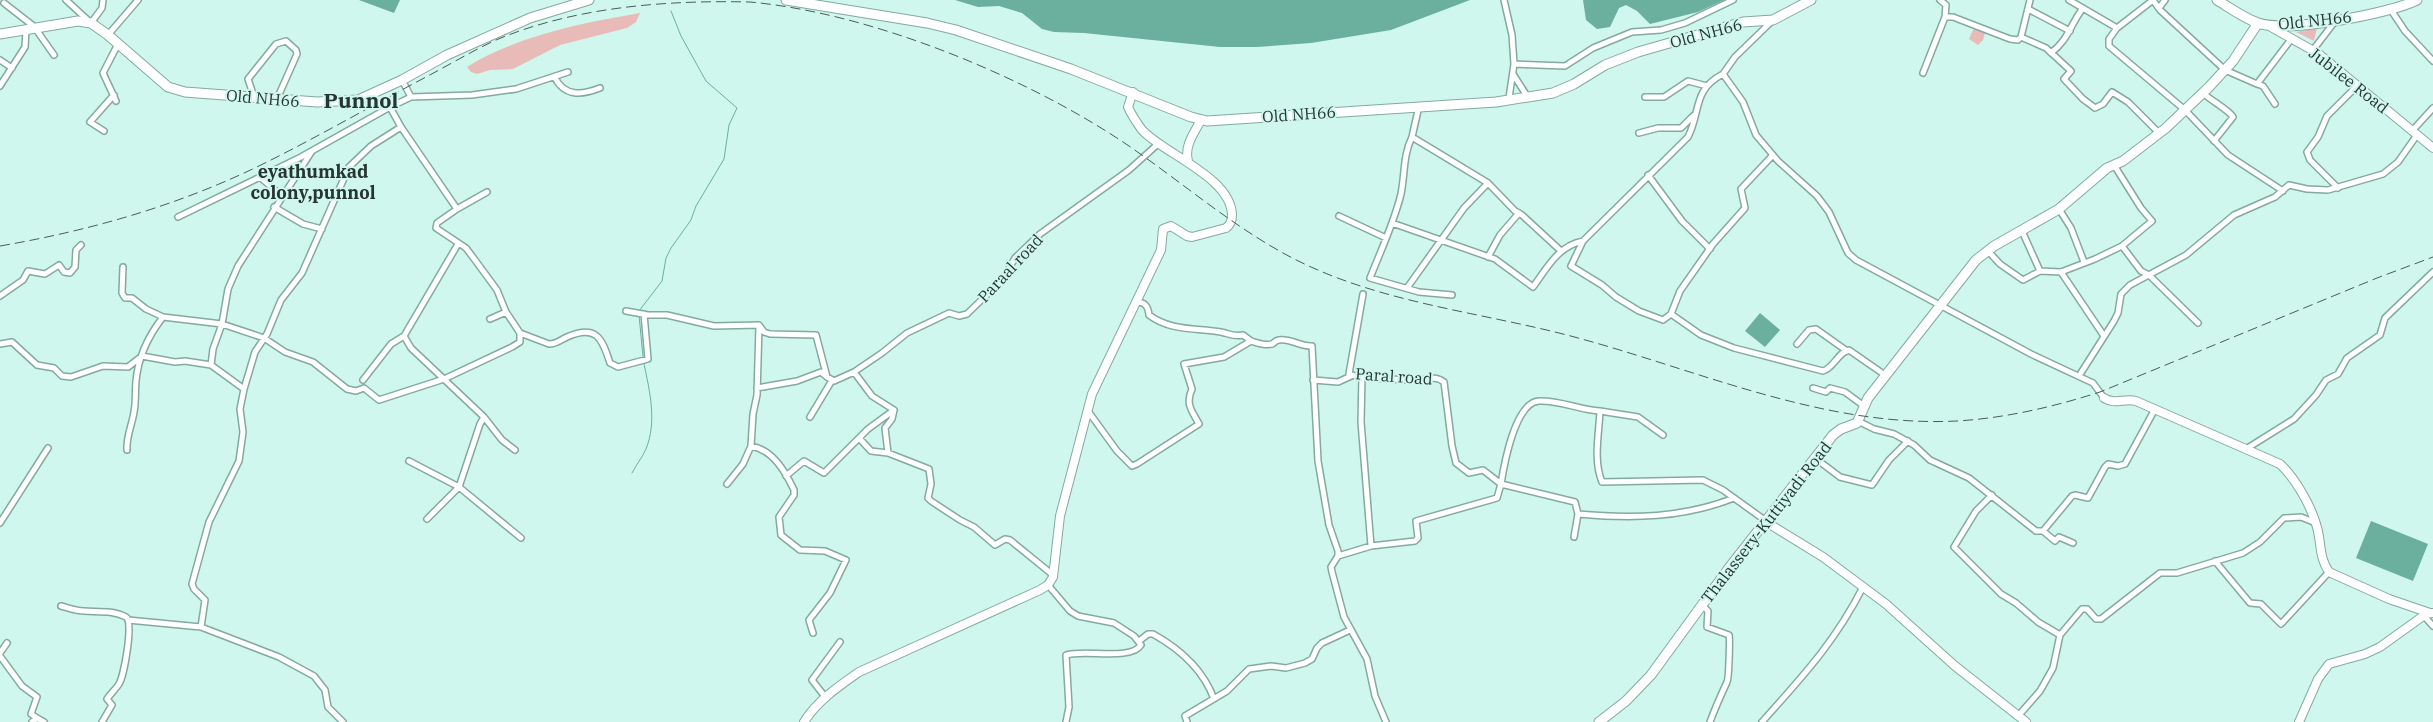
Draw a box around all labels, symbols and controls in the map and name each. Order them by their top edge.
street label: Old NH66 [2277,6,2353,34]
street label: Old NH66 [1668,14,1744,52]
street label: Jubilee Road [2305,43,2393,117]
street label: Old NH66 [225,85,301,111]
district label: Punnol [324,86,399,114]
street label: Old NH66 [1261,101,1337,127]
district label: eyathumkad colony,punnol [250,160,376,204]
street label: Paraal road [973,229,1047,306]
street label: Paral road [1355,363,1434,389]
street label: Thalassery-Kuttiyadi Road [1697,437,1836,607]

